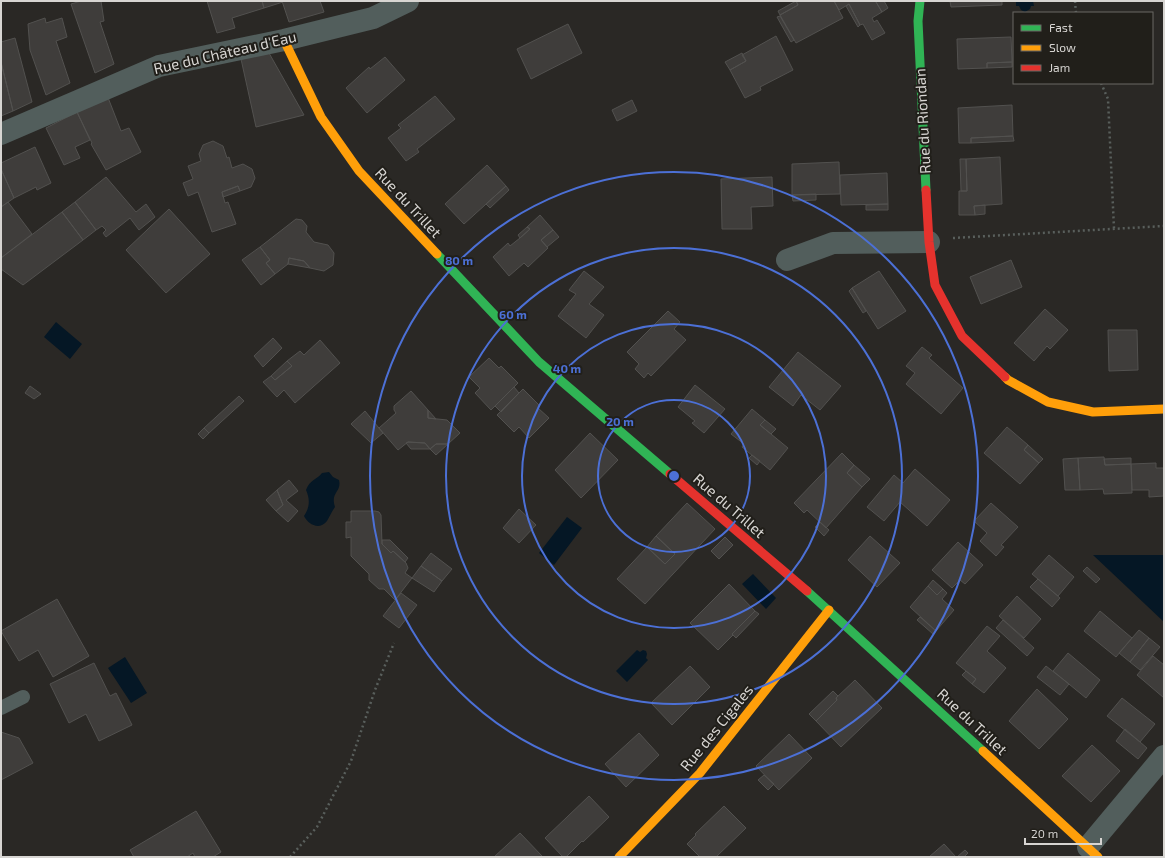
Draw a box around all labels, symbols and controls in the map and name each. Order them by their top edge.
legend [1013,12,1153,84]
text: Fast [1049,20,1073,34]
street label: Rue du Château d'Eau [152,27,298,77]
text: Slow [1049,40,1076,54]
text: Jam [1049,60,1070,74]
street label: Rue du Riondan [910,68,934,174]
street label: Rue du Trillet [372,164,446,241]
text: 80 m [445,253,473,267]
text: 60 m [499,307,527,321]
text: 40 m [553,361,581,375]
text: 20 m [606,414,634,428]
centre of rings [667,469,681,483]
street label: Rue du Trillet [690,469,769,541]
street label: Rue des Cigales [676,681,757,774]
street label: Rue du Trillet [934,684,1012,758]
scale bar [1025,820,1101,846]
text: 20 m [1031,826,1058,840]

